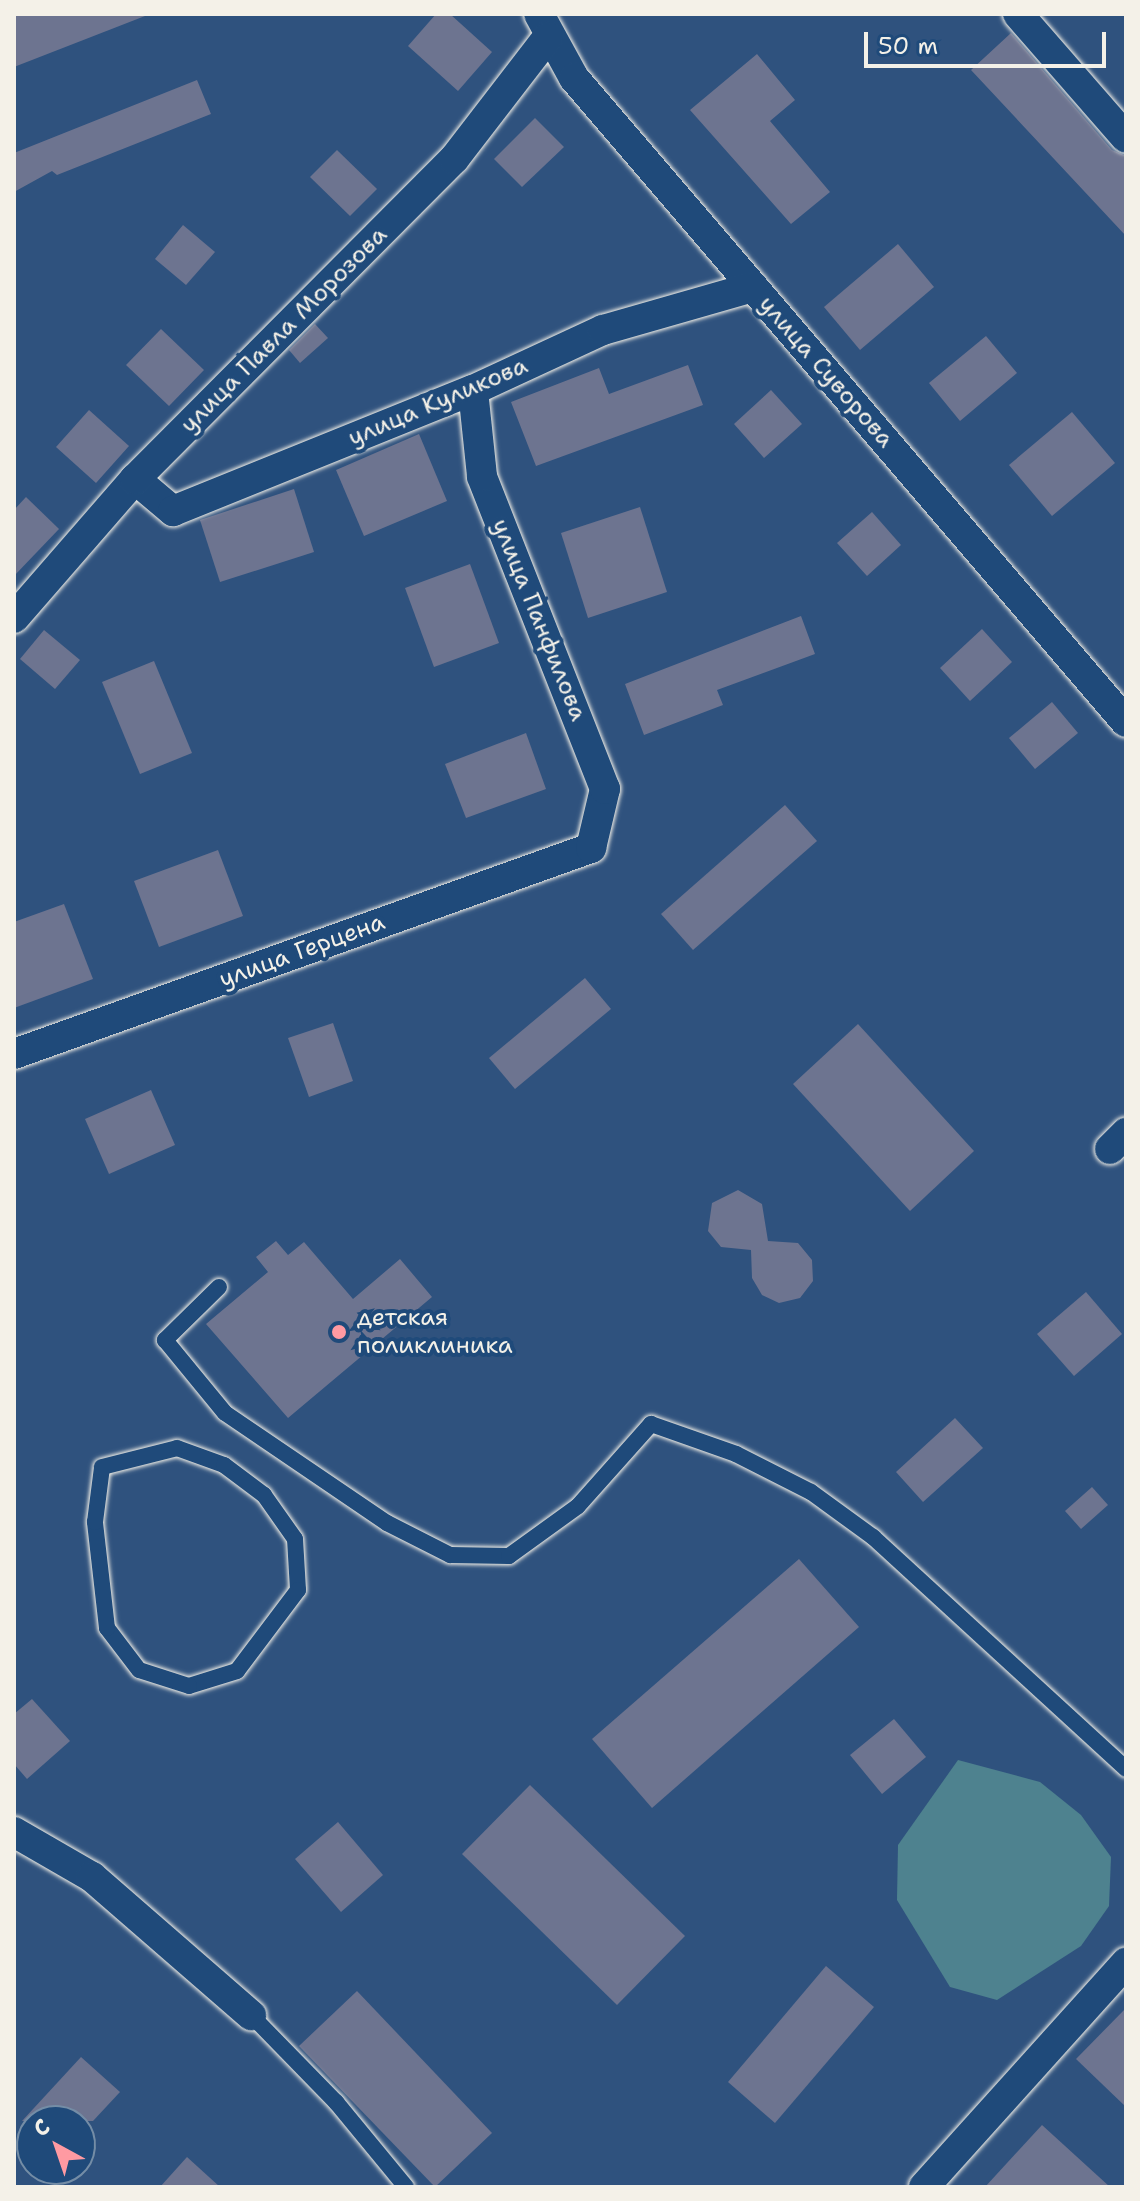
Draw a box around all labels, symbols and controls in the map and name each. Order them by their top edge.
scale bar [868,16,1110,66]
text: 50 m [878,30,938,62]
street label: улица Павла Морозова [175,221,393,439]
street label: улица Суворова [752,290,900,454]
street label: улица Куликова [344,351,532,453]
street label: улица Панфилова [485,515,593,725]
street label: улица Герцена [215,908,389,994]
place label: детская поликлиника [357,1304,513,1360]
marker: детская поликлиника [328,1321,350,1343]
north arrow [16,2105,96,2185]
text: С [27,2112,56,2143]

